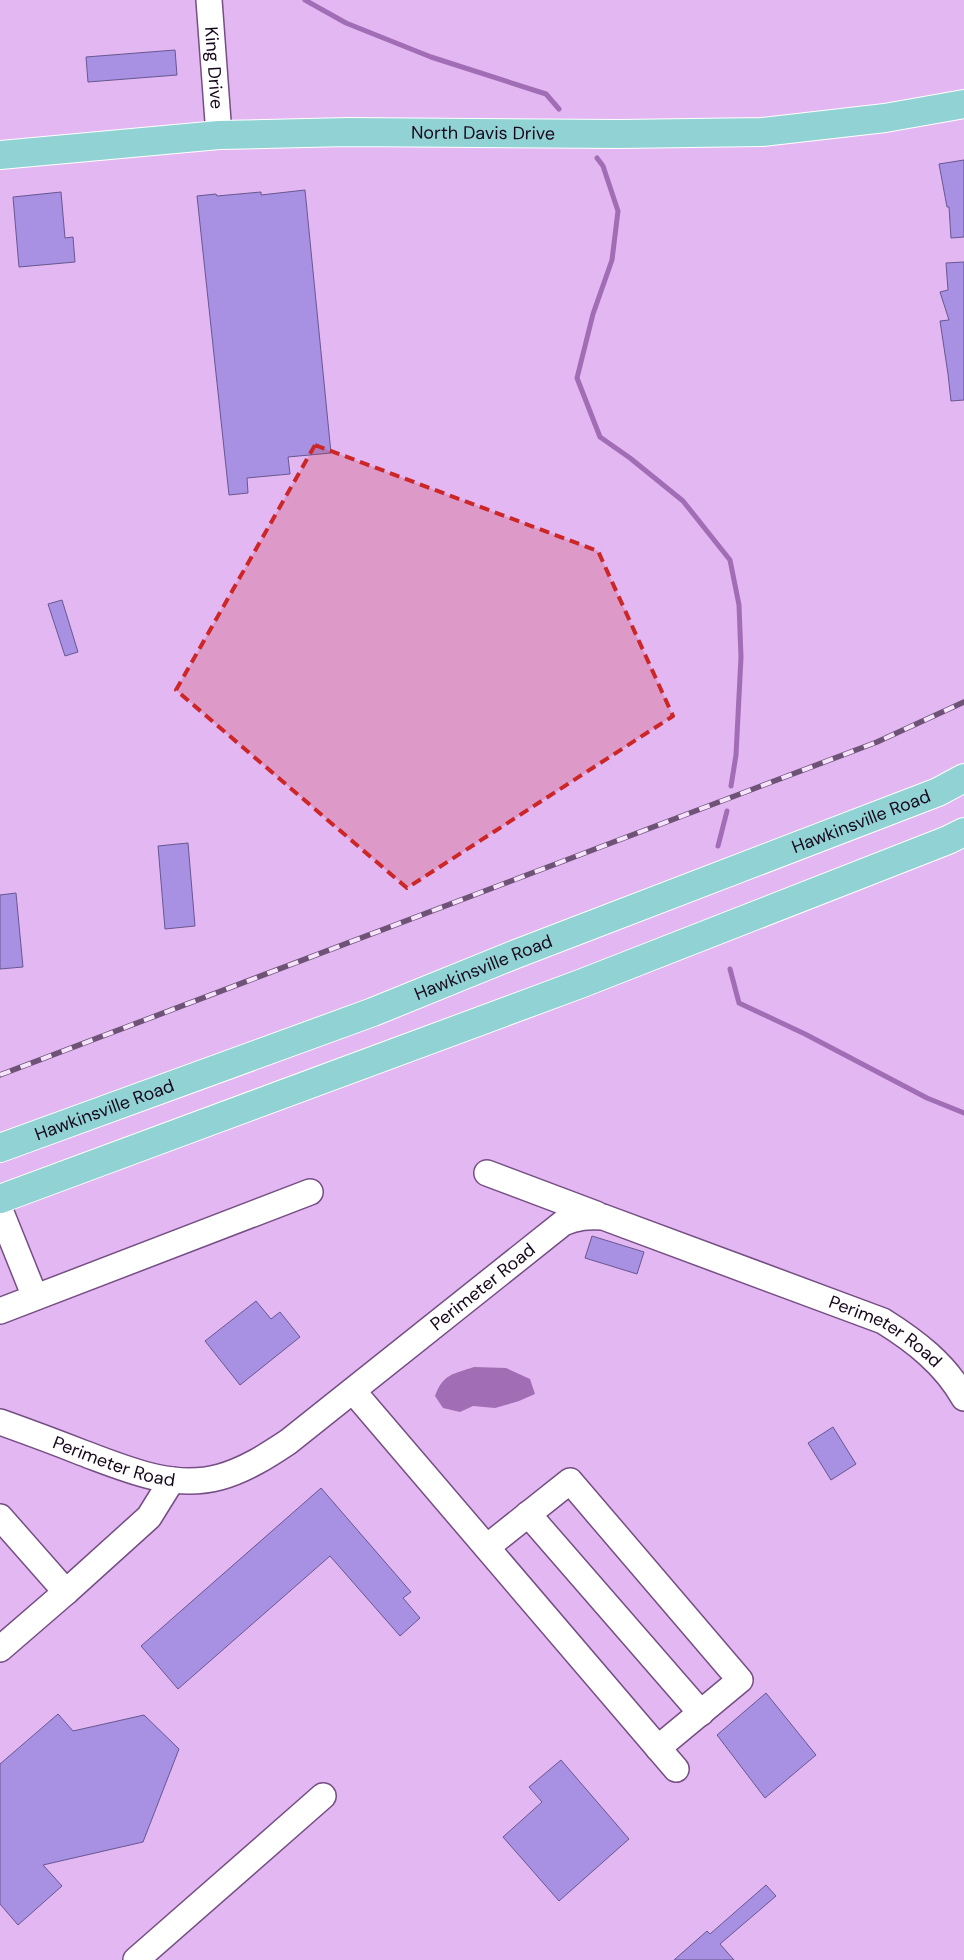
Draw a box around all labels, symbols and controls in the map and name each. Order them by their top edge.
street label: King Drive [199,26,229,110]
street label: North Davis Drive [411,120,555,146]
street label: Hawkinsville Road [788,784,934,859]
street label: Hawkinsville Road [411,929,556,1006]
street label: Hawkinsville Road [31,1074,177,1146]
street label: Perimeter Road [425,1238,540,1336]
street label: Perimeter Road [825,1290,947,1373]
street label: Perimeter Road [49,1430,177,1492]

